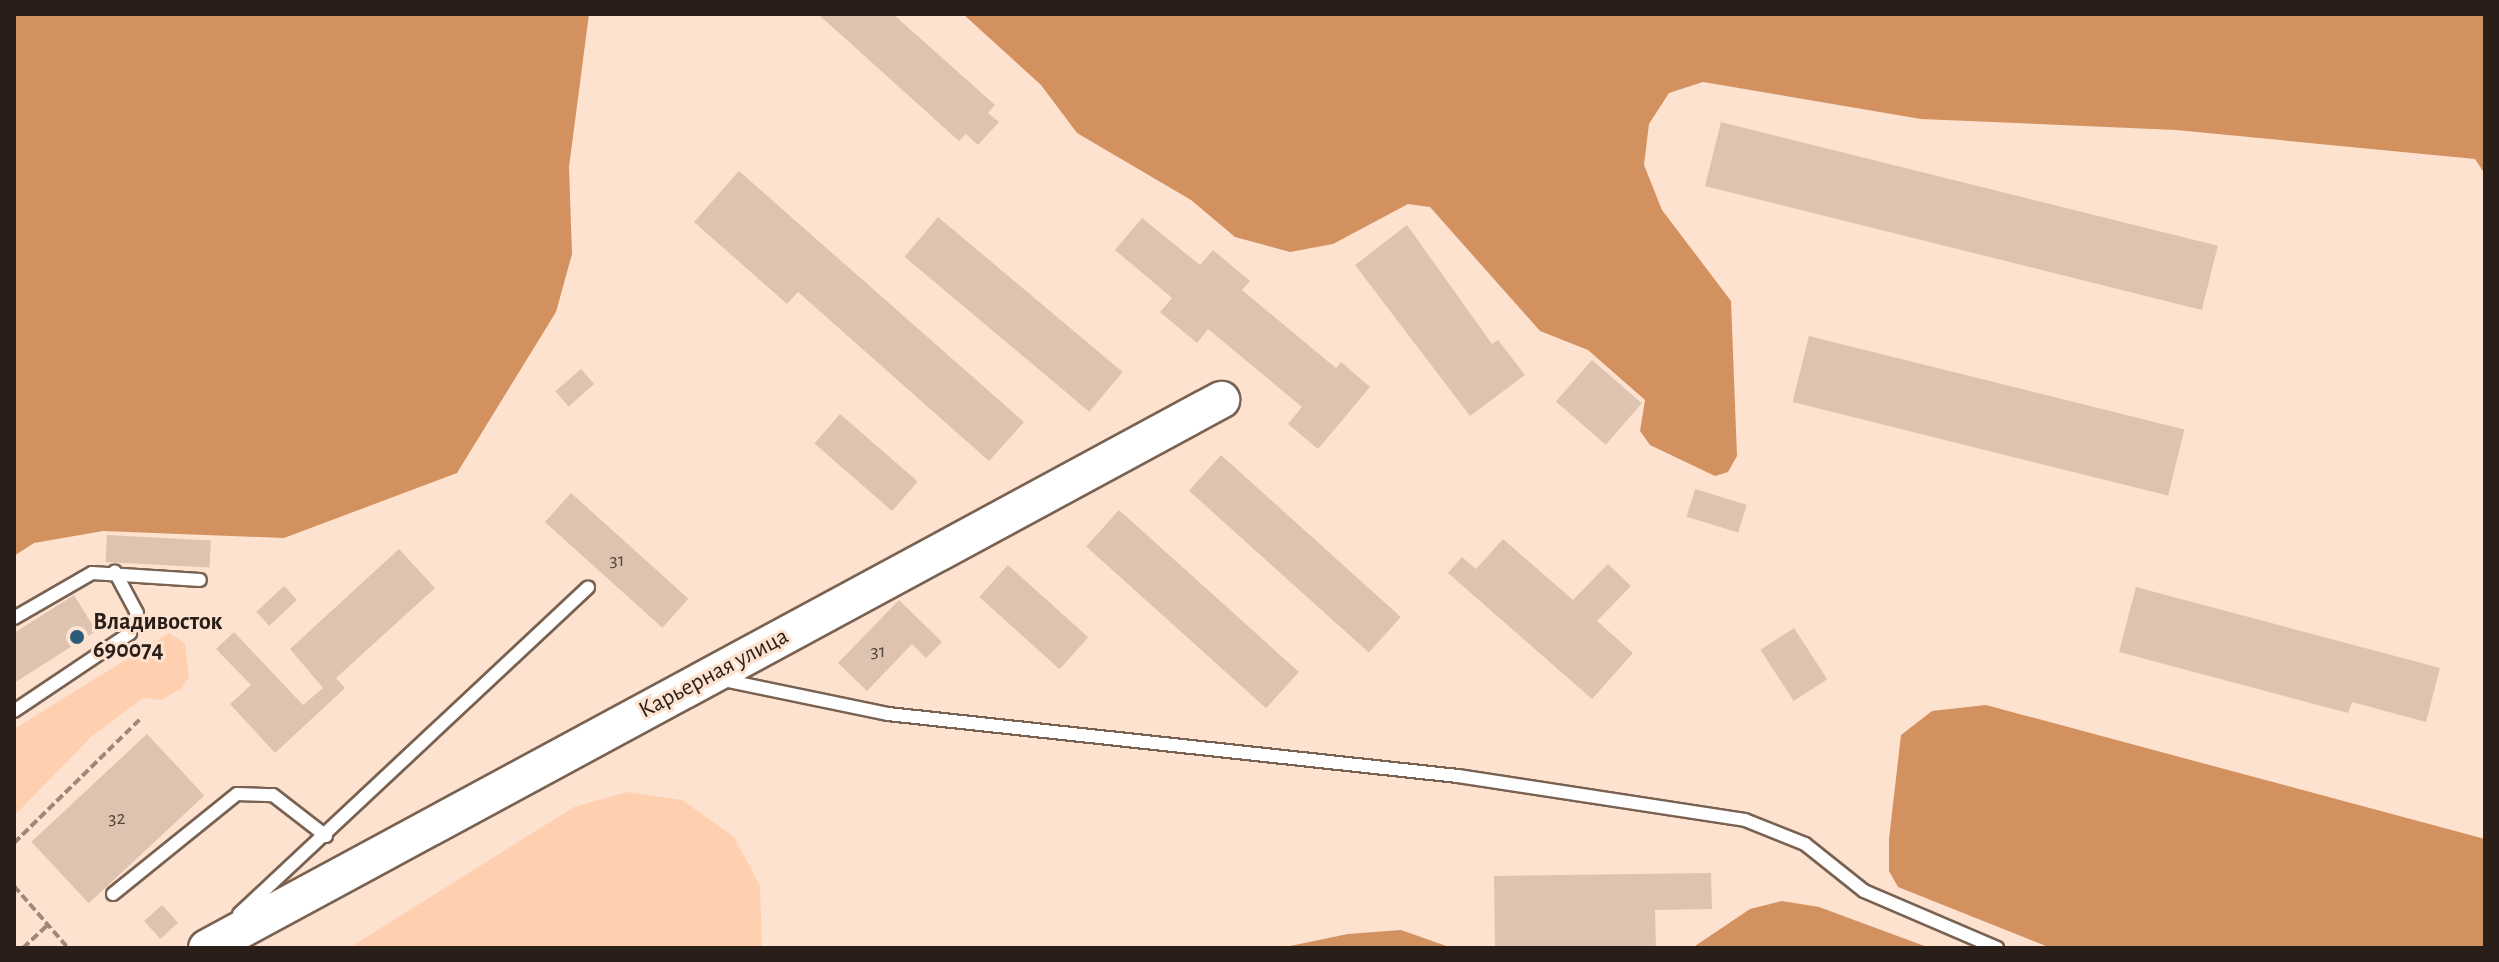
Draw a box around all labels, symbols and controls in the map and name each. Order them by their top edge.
house number: 31 [609,548,625,572]
place label: Владивосток 690074 [93,609,223,665]
street label: Карьерная улица [634,622,794,726]
marker: Владивосток 690074 [68,628,86,646]
house number: 31 [870,639,886,663]
house number: 32 [108,806,126,830]

